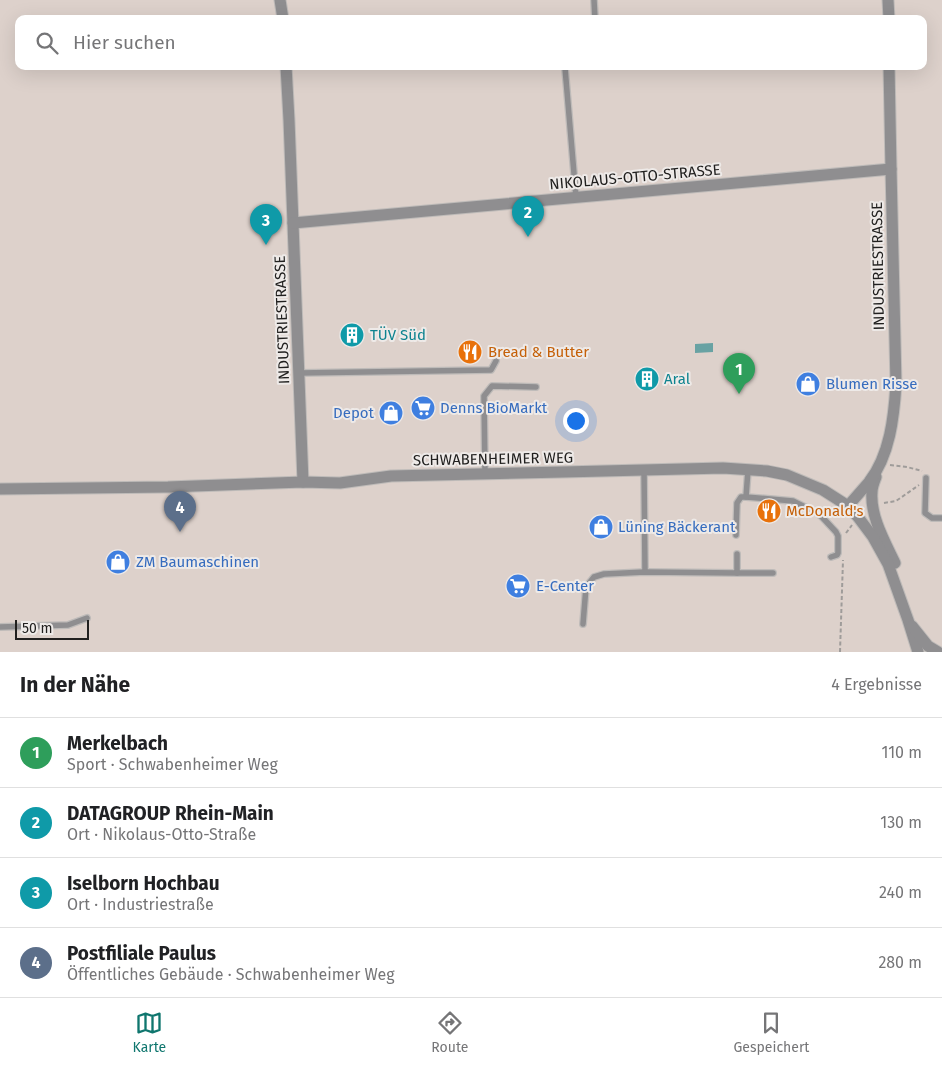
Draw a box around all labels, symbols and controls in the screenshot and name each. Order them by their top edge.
search box [15,15,927,70]
icon: search [33,29,61,57]
text: Hier suchen [73,31,176,54]
street label: NIKOLAUS-OTTO-STRASSE [549,161,721,193]
pin: 2 [512,196,544,237]
street label: INDUSTRIESTRASSE [868,202,888,330]
pin: 3 [250,204,282,245]
street label: INDUSTRIESTRASSE [271,255,293,385]
building icon: TÜV Süd [339,322,365,348]
place label: TÜV Süd [370,326,426,344]
restaurant icon: Bread & Butter [457,339,483,365]
place label: Bread & Butter [488,343,589,361]
pin: 1 [723,353,755,394]
building icon: Aral [634,366,660,392]
place label: Aral [664,370,691,388]
shop icon: Blumen Risse [795,371,821,397]
place label: Blumen Risse [826,375,917,393]
supermarket icon: Denns BioMarkt [410,395,436,421]
place label: Denns BioMarkt [440,399,548,417]
shop icon: Depot [378,400,404,426]
place label: Depot [333,404,375,422]
your location [563,408,589,434]
street label: SCHWABENHEIMER WEG [413,449,573,469]
pin: 4 [164,491,196,532]
restaurant icon: McDonald's [756,498,782,524]
place label: McDonald's [786,502,864,520]
shop icon: Lüning Bäckerant [588,514,614,540]
place label: Lüning Bäckerant [618,518,736,536]
shop icon: ZM Baumaschinen [105,549,131,575]
place label: ZM Baumaschinen [136,553,259,571]
supermarket icon: E-Center [505,573,531,599]
place label: E-Center [536,577,594,595]
scale bar [15,617,89,640]
text: 50 m [22,620,53,637]
text: In der Nähe [20,672,130,698]
text: 4 Ergebnisse [831,675,922,694]
text: Merkelbach [67,732,168,755]
text: 1 [32,743,40,762]
text: 110 m [881,743,922,762]
text: Sport · Schwabenheimer Weg [67,755,278,774]
text: DATAGROUP Rhein-Main [67,802,274,825]
text: 2 [32,813,40,832]
text: 130 m [880,813,922,832]
text: Ort · Nikolaus-Otto-Straße [67,825,256,844]
text: Iselborn Hochbau [67,872,220,895]
text: 3 [32,883,40,902]
text: 240 m [879,883,922,902]
text: Ort · Industriestraße [67,895,214,914]
text: Postfiliale Paulus [67,942,216,965]
text: 4 [31,953,41,972]
text: 280 m [878,953,922,972]
text: Öffentliches Gebäude · Schwabenheimer Weg [67,965,395,984]
tab: Karte [133,1009,166,1056]
tab: Route [431,1009,468,1056]
tab: Gespeichert [734,1009,809,1056]

